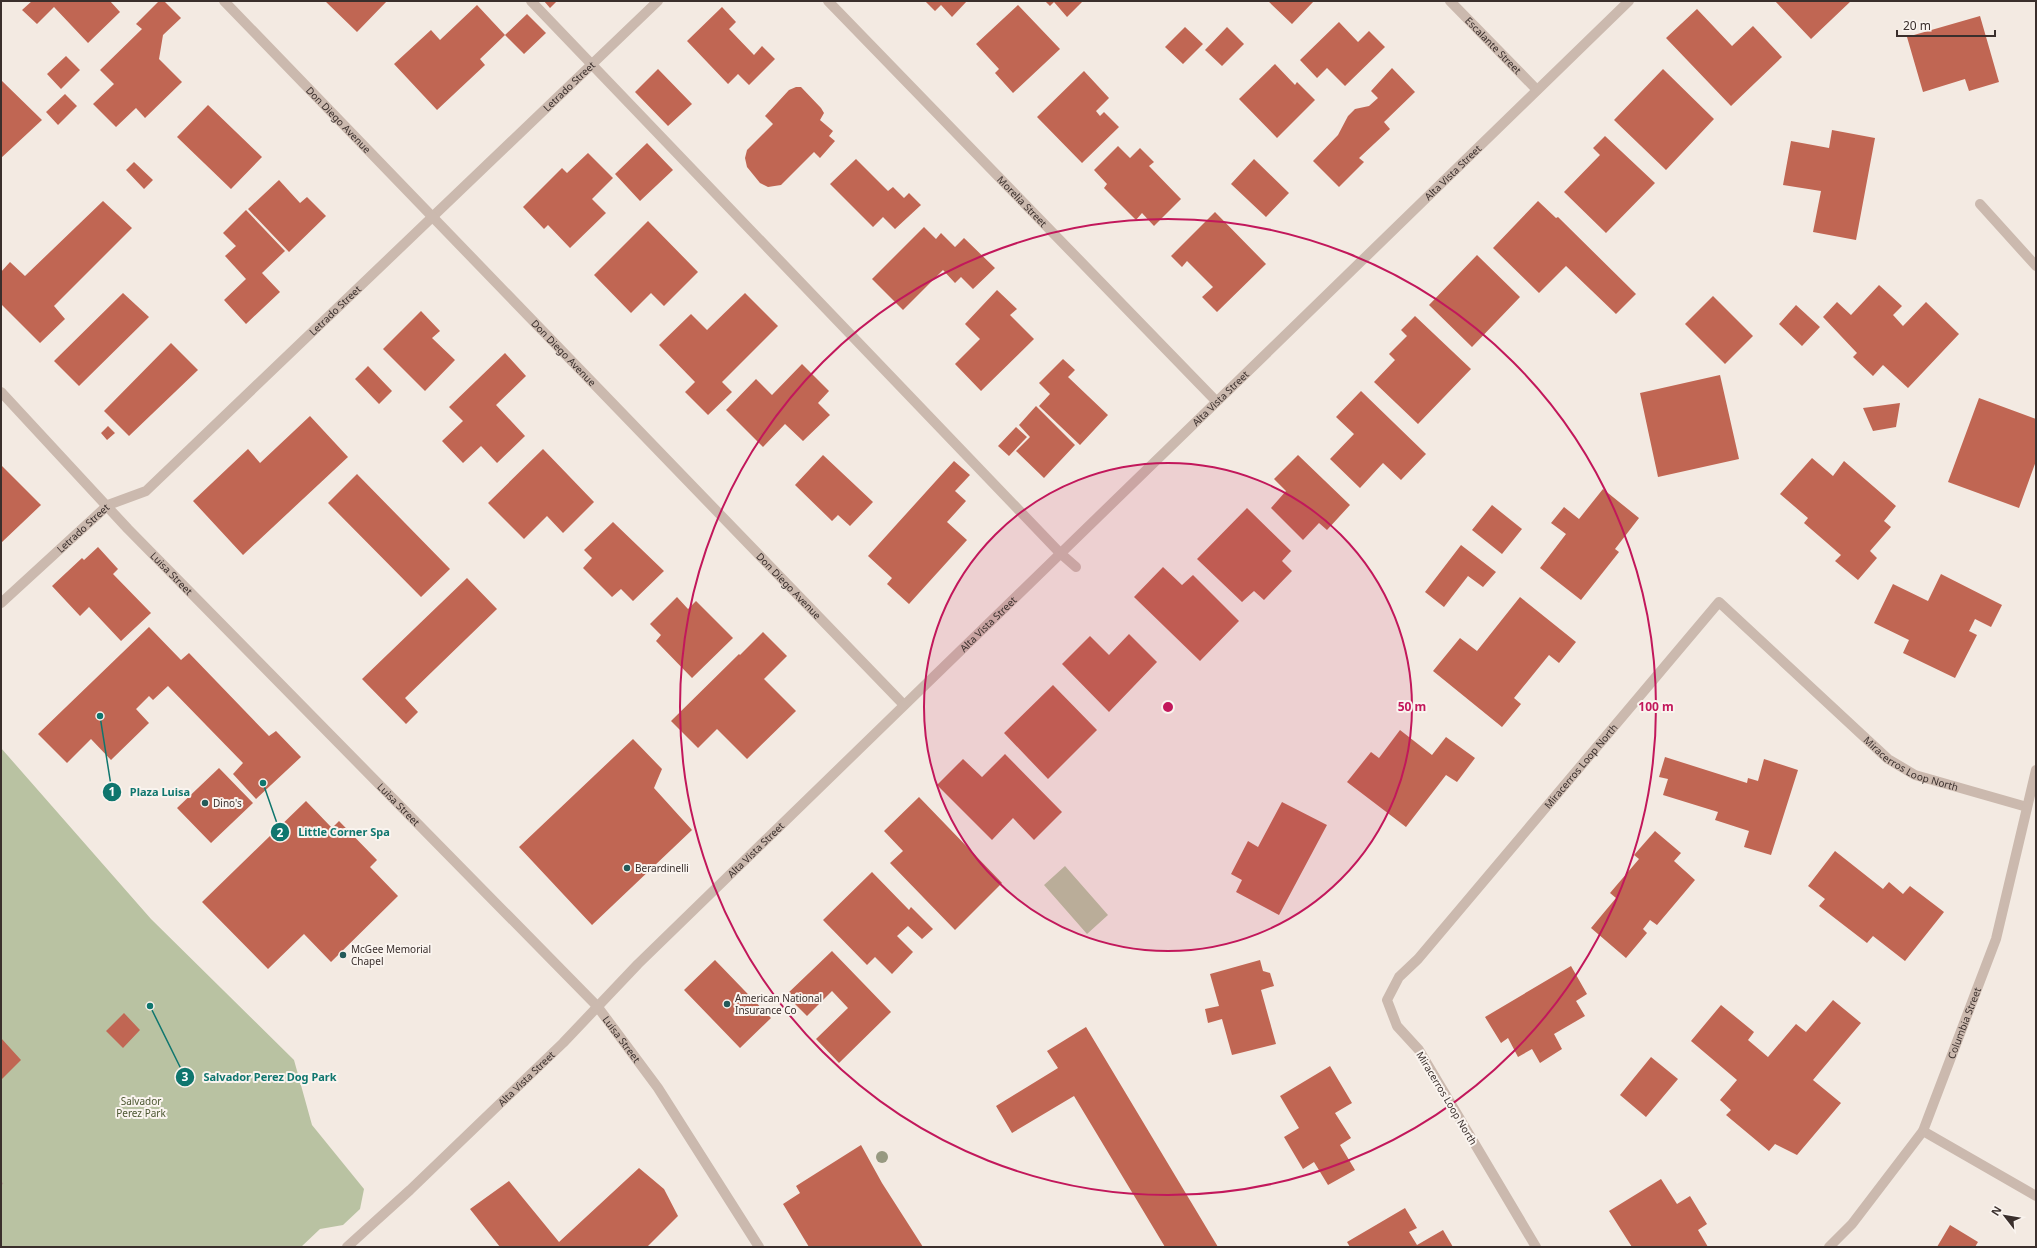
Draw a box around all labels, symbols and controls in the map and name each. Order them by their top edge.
scale bar [1897,12,1995,38]
street label: Escalante Street [1462,14,1525,77]
text: 20 m [1903,17,1931,34]
street label: Letrado Street [540,58,598,114]
street label: Don Diego Avenue [303,83,374,156]
street label: Alta Vista Street [1421,141,1484,203]
street label: Morelia Street [994,173,1051,230]
street label: Letrado Street [306,282,364,338]
street label: Don Diego Avenue [528,316,599,389]
street label: Alta Vista Street [1189,367,1252,429]
street label: Letrado Street [53,500,113,556]
street label: Luisa Street [147,549,196,598]
street label: Don Diego Avenue [753,549,825,622]
street label: Alta Vista Street [956,593,1020,655]
text: 50 m [1398,698,1426,715]
text: 100 m [1638,698,1674,715]
centre of rings [1161,700,1175,714]
street label: Miracerros Loop North [1541,721,1620,811]
street label: Miracerros Loop North [1861,733,1960,794]
callout: Plaza Luisa [102,780,198,803]
street label: Luisa Street [374,780,423,829]
text: 1 [109,783,115,800]
text: Plaza Luisa [130,784,190,799]
place label: Dino's [213,796,242,810]
marker: Dino's [200,798,210,808]
street label: Alta Vista Street [724,819,787,881]
callout: Little Corner Spa [270,821,397,844]
text: 2 [277,824,284,841]
text: Little Corner Spa [298,824,390,839]
place label: Berardinelli [635,861,689,875]
marker: Berardinelli [622,863,632,873]
place label: McGee Memorial Chapel [351,942,431,968]
marker: McGee Memorial Chapel [338,950,348,960]
street label: Columbia Street [1944,985,1984,1061]
place label: American National Insurance Co [735,991,822,1017]
marker: American National Insurance Co [722,999,732,1009]
street label: Luisa Street [600,1013,644,1066]
street label: Alta Vista Street [495,1047,558,1109]
street label: Miracerros Loop North [1413,1049,1481,1147]
callout: Salvador Perez Dog Park [175,1066,345,1089]
text: 3 [182,1068,189,1085]
text: Salvador Perez Dog Park [203,1069,337,1084]
park label: Salvador Perez Park [116,1094,166,1120]
north arrow [1985,1196,2025,1236]
text: N [1987,1203,2005,1218]

